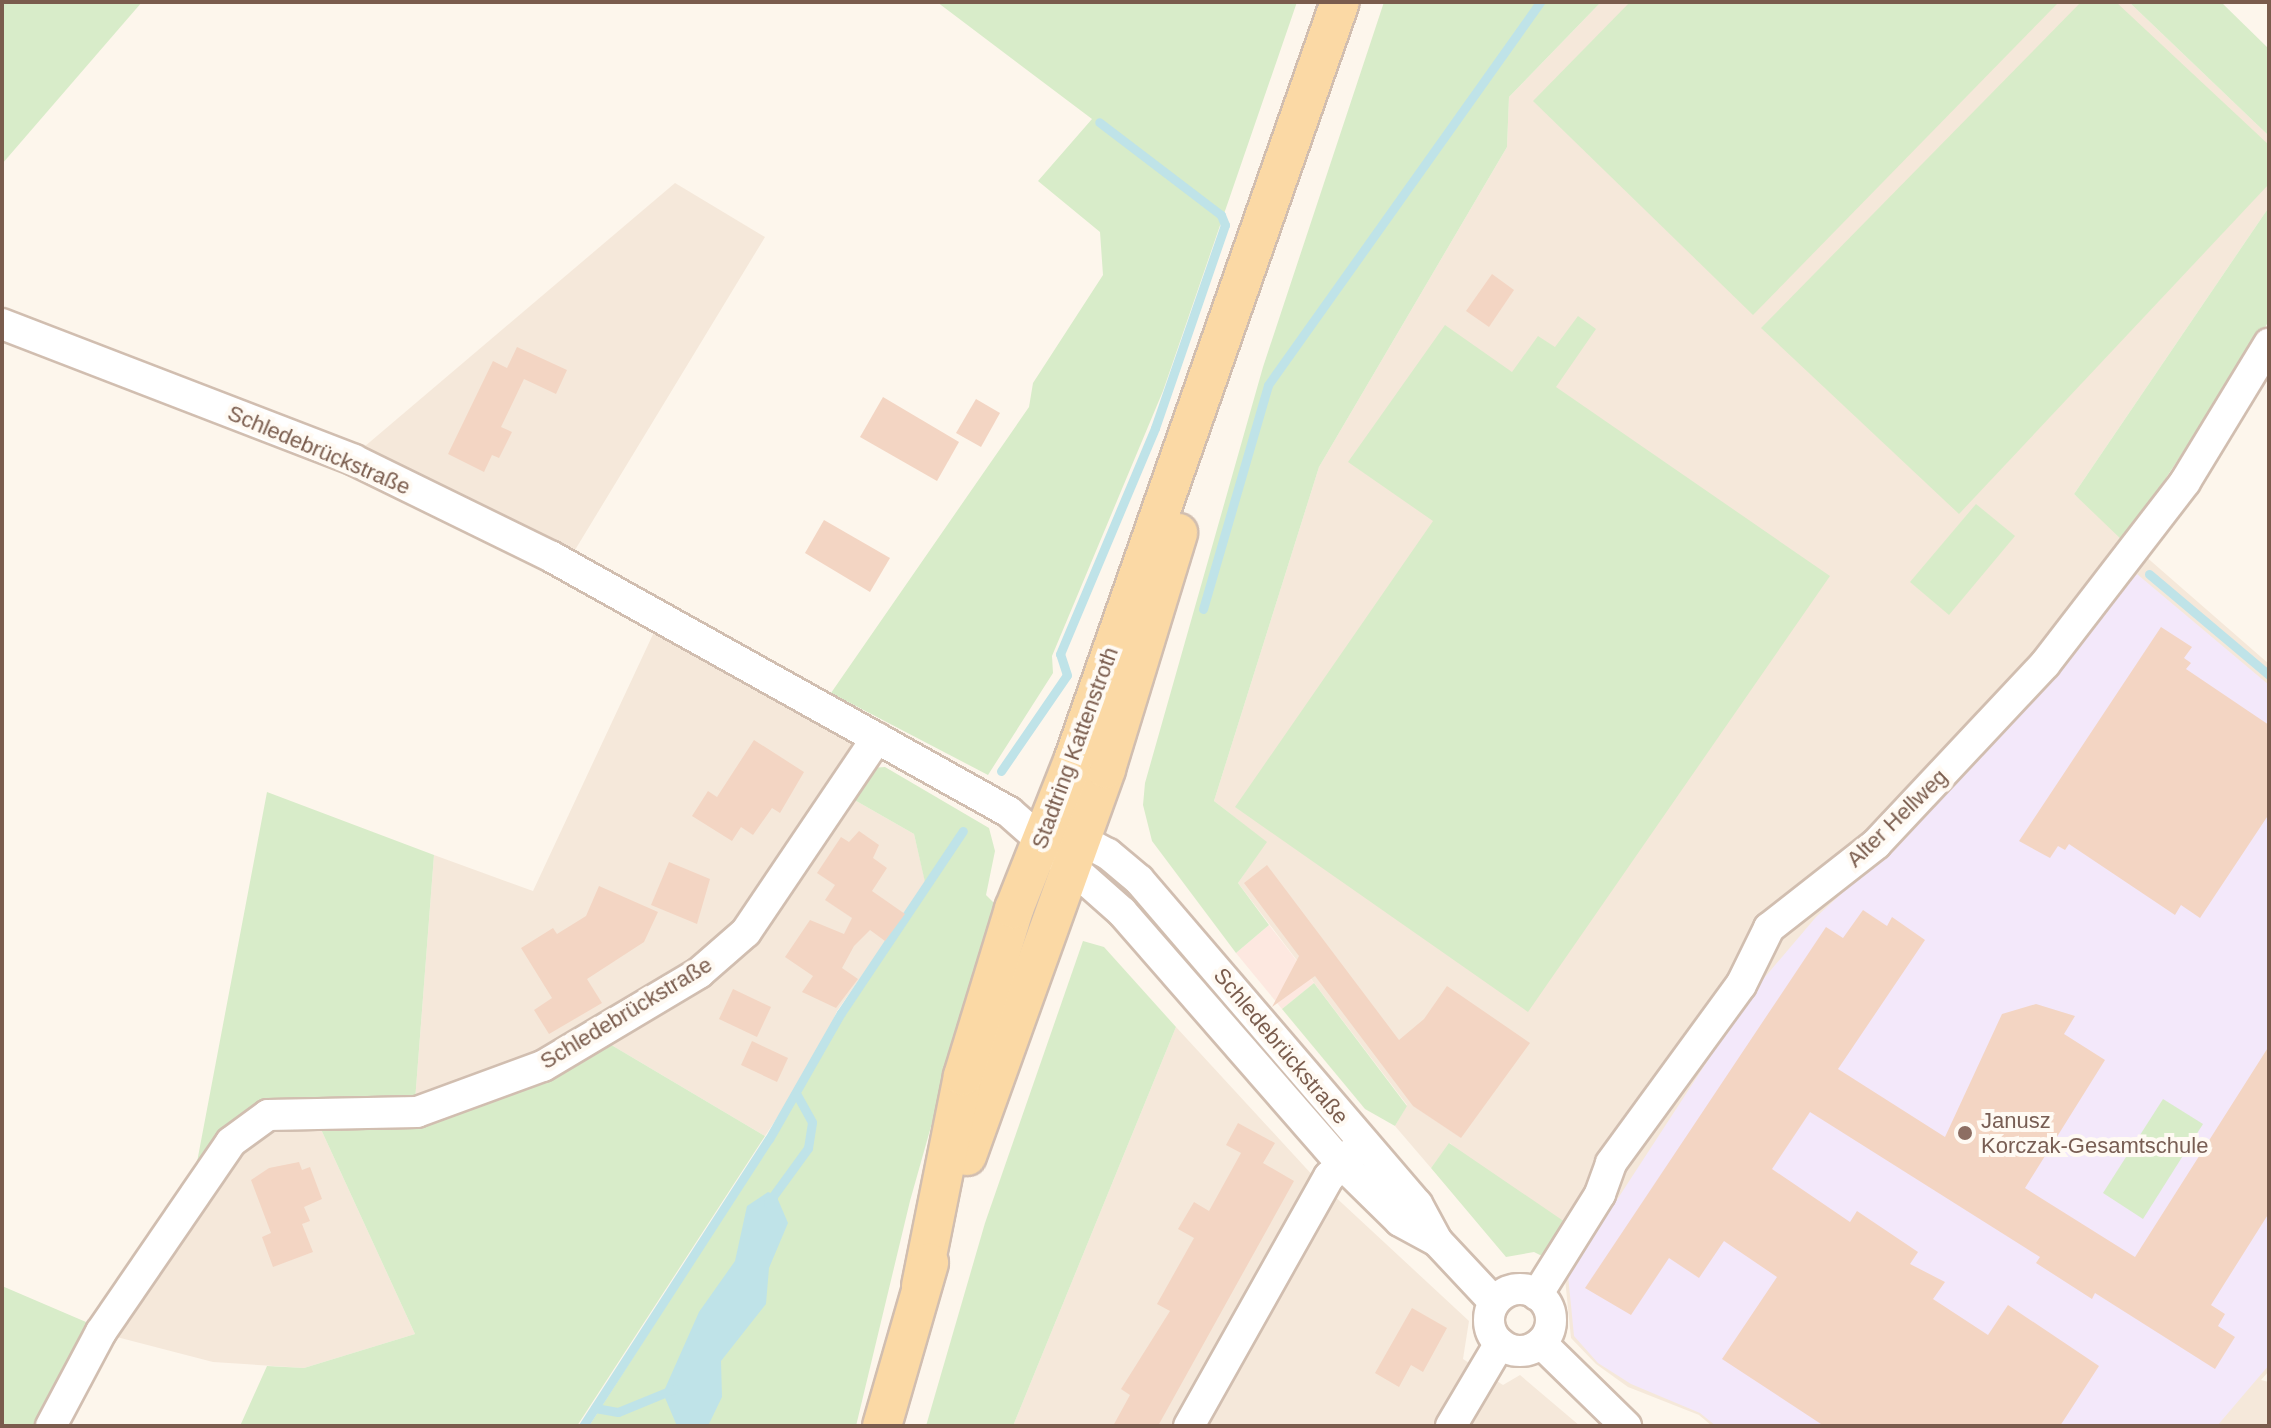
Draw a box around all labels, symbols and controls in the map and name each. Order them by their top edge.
street label: Schledebrückstraße [224,400,414,500]
street label: Stadtring Kattenstroth [1026,644,1124,852]
street label: Alter Hellweg [1841,763,1953,873]
street label: Schledebrückstraße [535,951,717,1075]
street label: Schledebrückstraße [1208,963,1354,1129]
place label: Janusz Korczak-Gesamtschule [1981,1107,2208,1158]
marker: Janusz Korczak-Gesamtschule [1956,1124,1974,1142]

